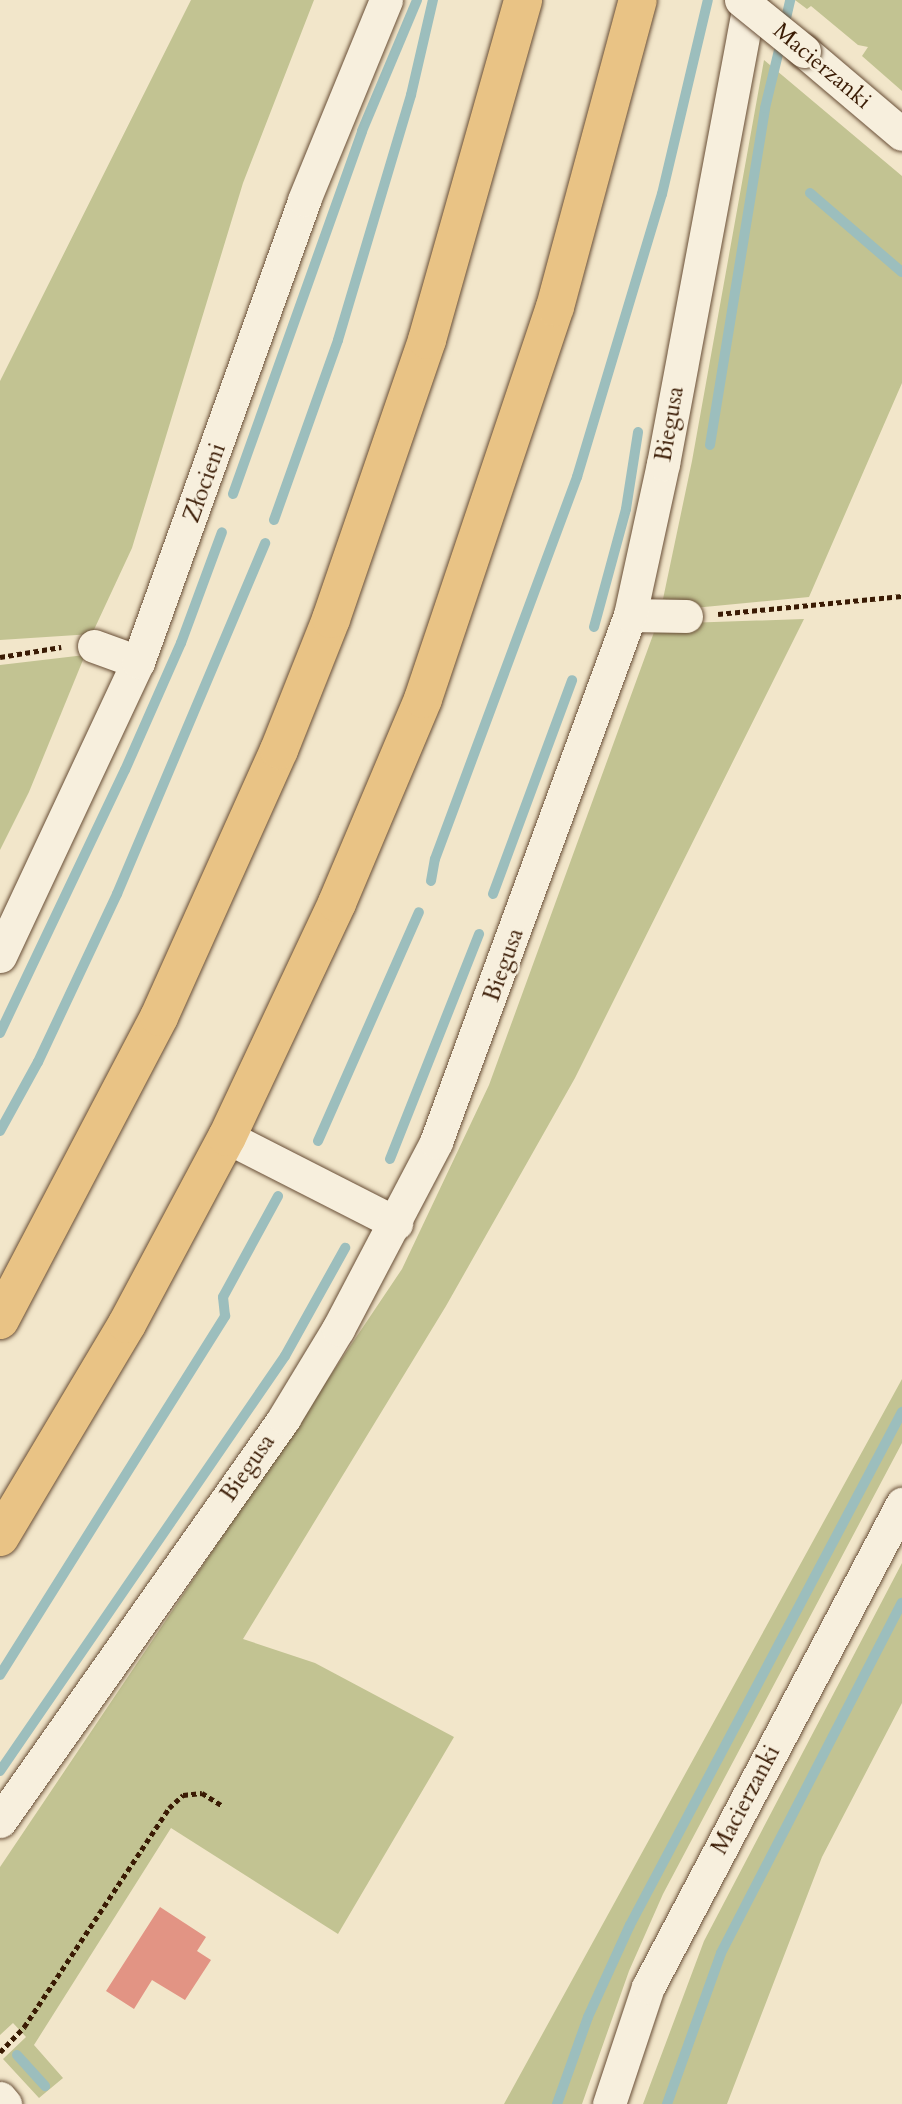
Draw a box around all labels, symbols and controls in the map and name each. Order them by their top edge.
street label: Macierzanki [767,17,877,115]
street label: Biegusa [650,384,690,464]
street label: Złocieni [178,440,232,526]
street label: Biegusa [478,925,530,1005]
street label: Biegusa [215,1429,281,1507]
street label: Macierzanki [706,1741,786,1859]

